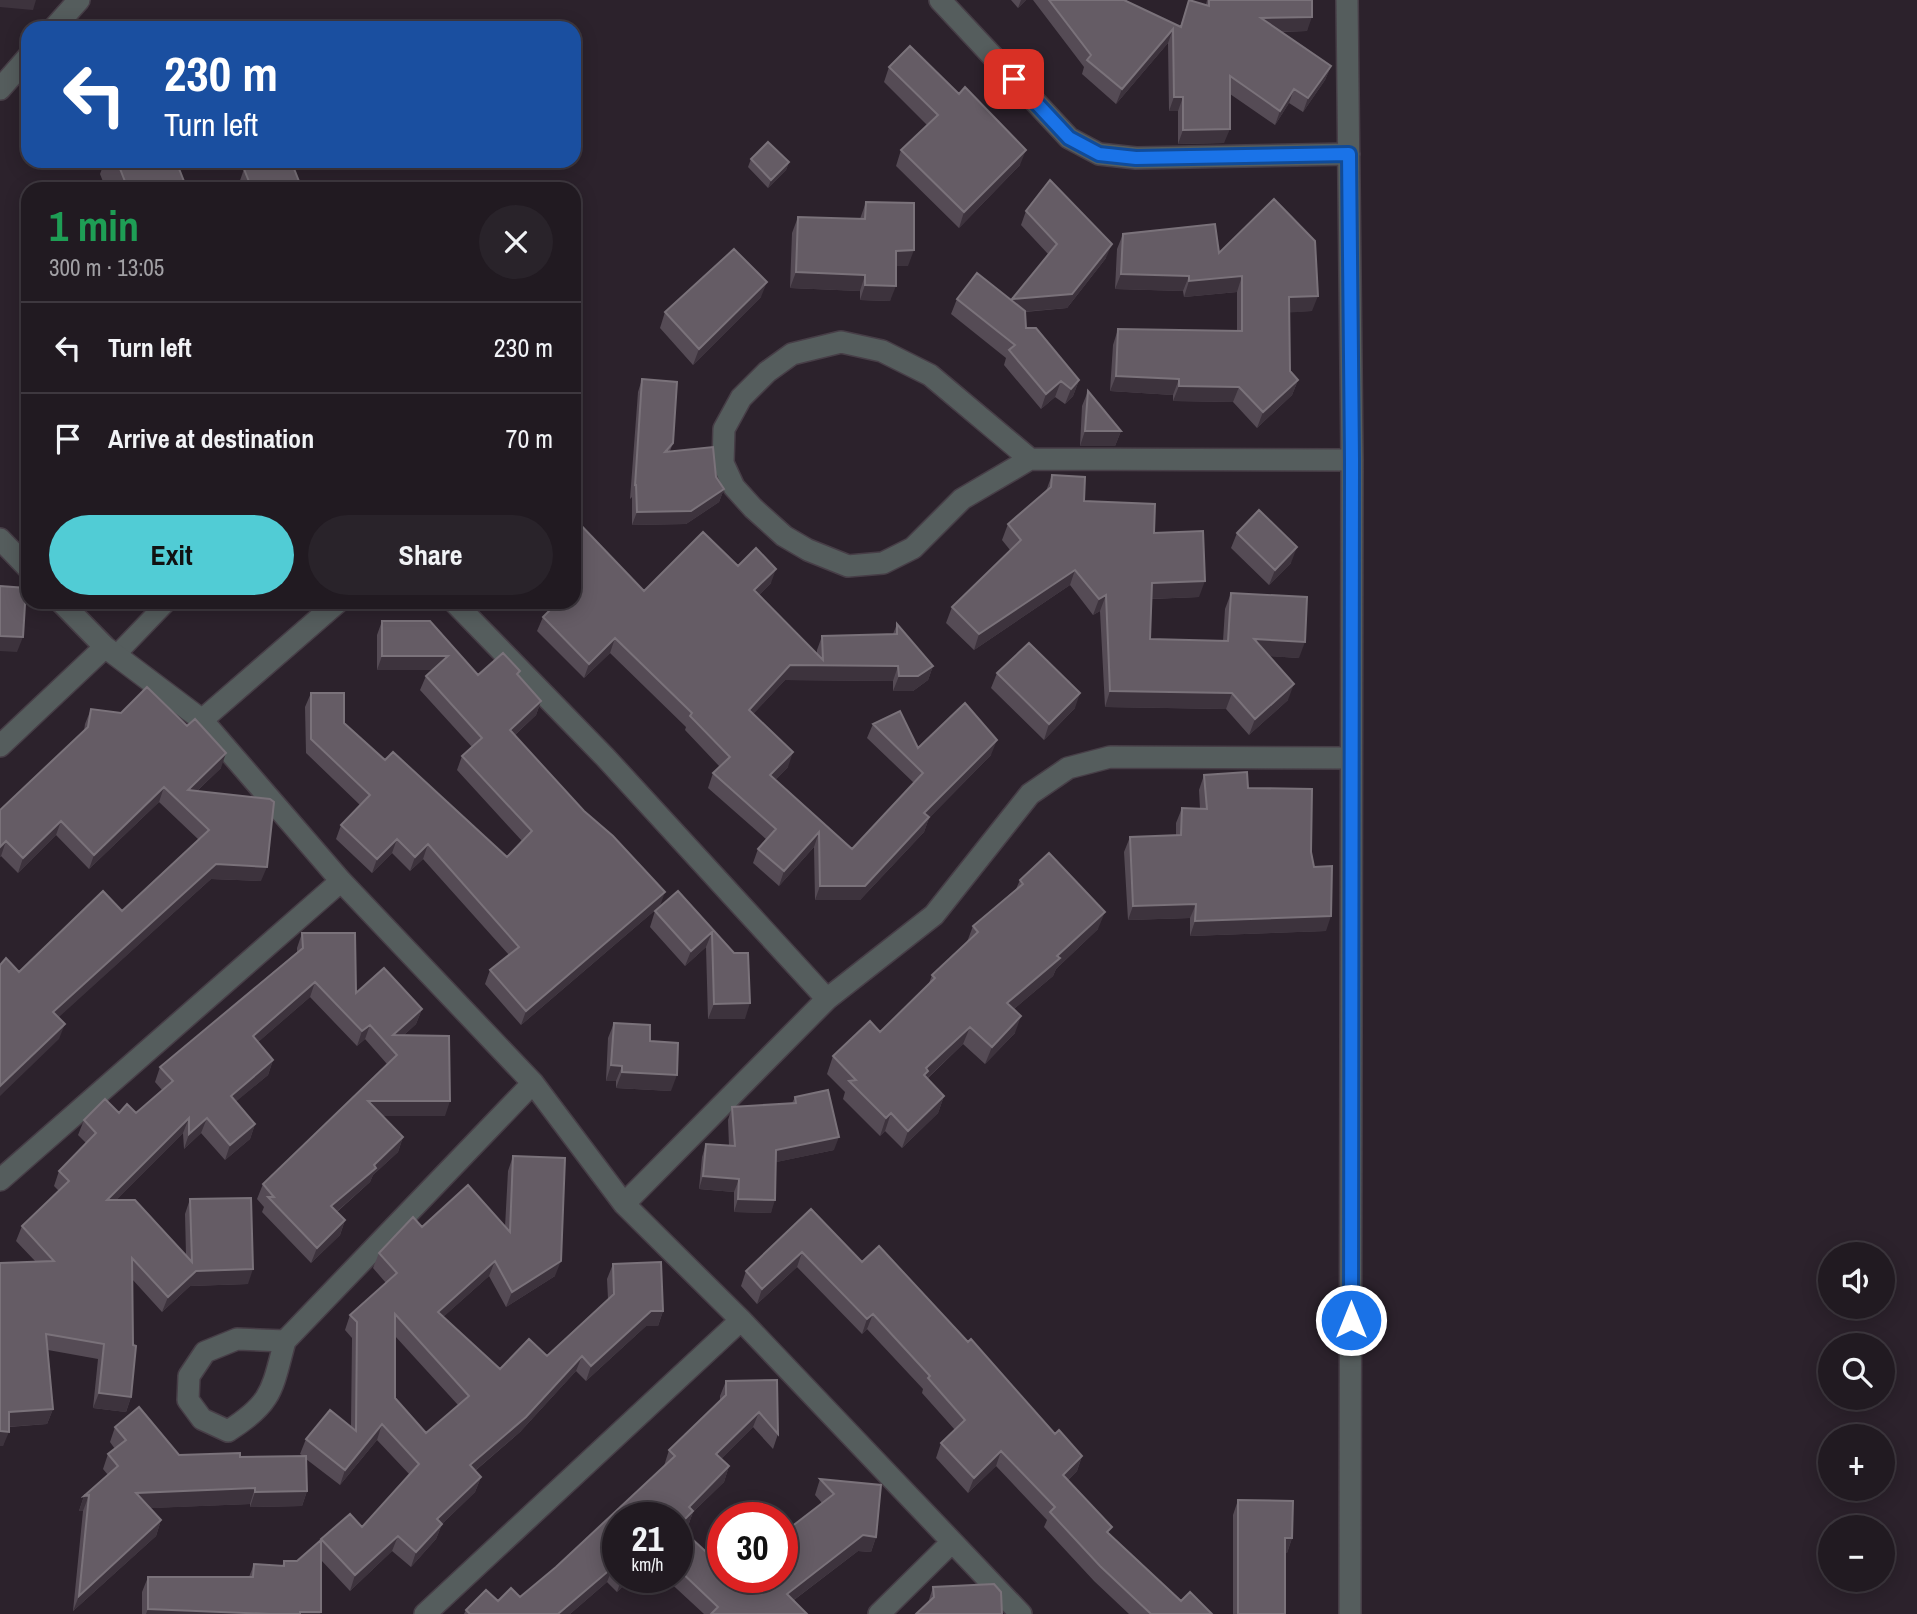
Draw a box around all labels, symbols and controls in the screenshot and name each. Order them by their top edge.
text: 230 m [164,40,278,106]
icon: left [49,49,140,140]
pin [984,49,1044,109]
icon: arrive [995,60,1033,98]
text: Turn left [164,103,258,146]
text: 1 min [49,198,139,254]
button: close [479,205,553,279]
text: 300 m · 13:05 [49,252,164,283]
icon: left [49,329,87,367]
text: Turn left [108,330,192,365]
text: 230 m [494,330,553,365]
icon: arrive [49,420,87,458]
text: Arrive at destination [108,421,314,456]
text: 70 m [506,421,553,456]
button: Exit [49,515,294,595]
button: Share [308,515,553,595]
map controls [1818,1242,1895,1592]
button: sound [1818,1242,1895,1319]
position arrow [1314,1283,1388,1357]
button: search [1818,1333,1895,1410]
button: + [1818,1424,1895,1501]
speed limit sign: 30 [707,1502,798,1593]
text: 21 [632,1515,663,1562]
button: − [1818,1515,1895,1592]
text: km/h [632,1552,664,1577]

